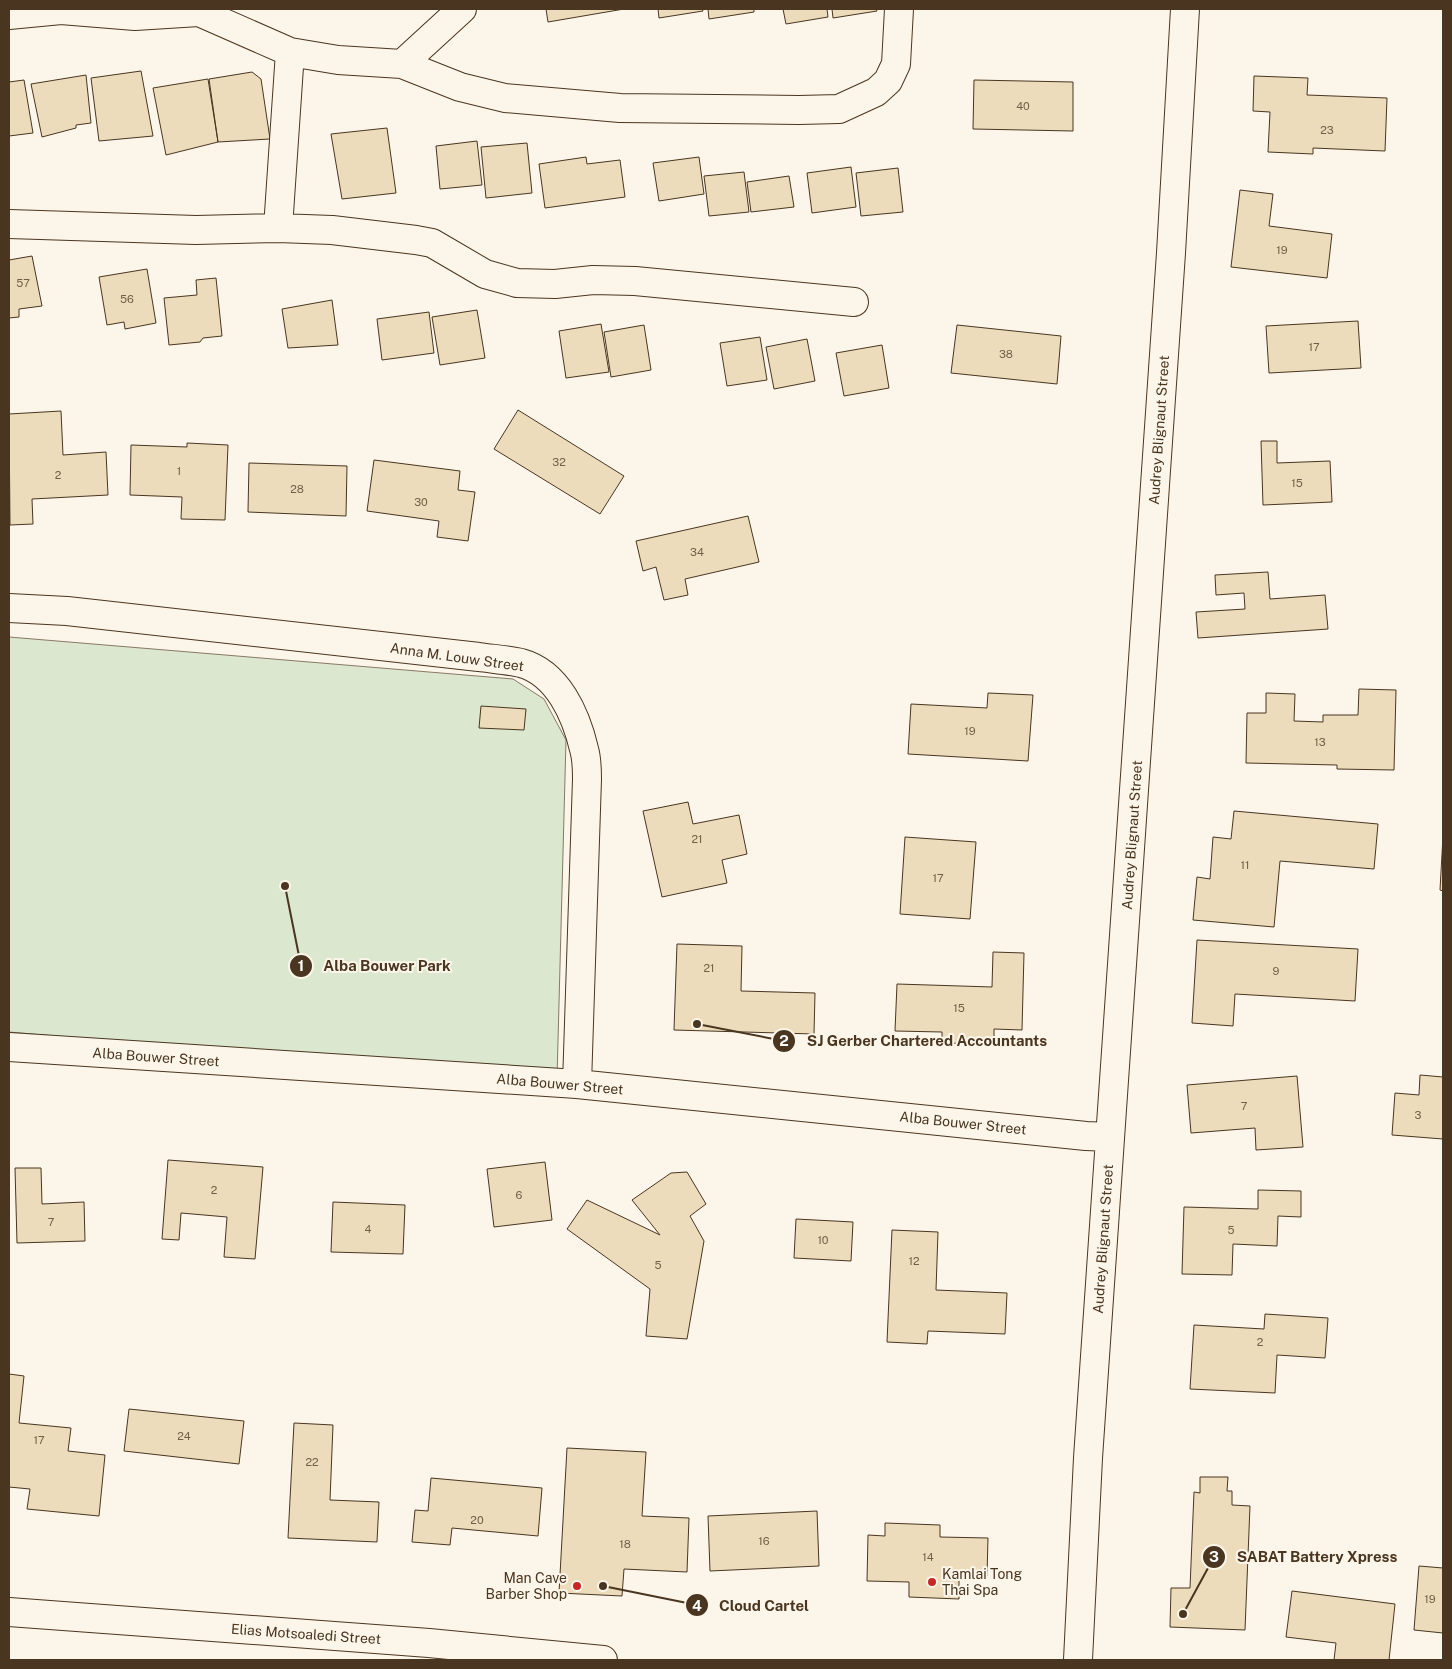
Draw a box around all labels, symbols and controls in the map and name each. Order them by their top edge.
house number: 40 [1016,100,1030,112]
house number: 23 [1320,124,1334,136]
house number: 19 [1276,244,1288,256]
house number: 57 [16,277,30,289]
house number: 56 [120,293,134,305]
house number: 17 [1308,341,1320,353]
house number: 38 [999,348,1013,360]
street label: Audrey Blignaut Street [1146,355,1172,505]
house number: 32 [552,456,566,468]
house number: 1 [177,465,181,477]
house number: 2 [55,469,62,481]
house number: 15 [1291,477,1303,489]
house number: 28 [290,483,304,495]
house number: 30 [414,496,428,508]
house number: 34 [690,546,704,558]
street label: Anna M. Louw Street [389,640,525,674]
house number: 19 [964,725,976,737]
house number: 13 [1314,736,1326,748]
street label: Audrey Blignaut Street [1119,760,1145,910]
house number: 21 [691,833,703,845]
house number: 11 [1241,859,1249,871]
house number: 17 [932,872,944,884]
callout: Alba Bouwer Park [289,951,461,981]
text: 1 [298,957,304,974]
text: Alba Bouwer Park [323,957,451,974]
house number: 21 [703,962,715,974]
house number: 9 [1273,965,1280,977]
house number: 15 [953,1002,965,1014]
callout: SJ Gerber Chartered Accountants [772,1026,1057,1056]
text: 2 [779,1032,789,1049]
text: SJ Gerber Chartered Accountants [807,1032,1047,1049]
street label: Alba Bouwer Street [92,1045,220,1069]
street label: Alba Bouwer Street [496,1070,624,1098]
house number: 7 [1241,1100,1248,1112]
street label: Alba Bouwer Street [899,1108,1027,1138]
house number: 3 [1415,1109,1422,1121]
street label: Audrey Blignaut Street [1090,1164,1116,1314]
house number: 2 [211,1184,218,1196]
house number: 6 [516,1189,523,1201]
house number: 7 [48,1216,55,1228]
house number: 4 [365,1223,372,1235]
house number: 5 [1227,1224,1235,1236]
house number: 10 [817,1234,829,1246]
house number: 12 [908,1255,920,1267]
house number: 5 [654,1259,662,1271]
house number: 2 [1257,1336,1264,1348]
house number: 24 [177,1430,191,1442]
house number: 17 [33,1434,45,1446]
house number: 22 [305,1456,319,1468]
house number: 20 [470,1514,484,1526]
house number: 16 [758,1535,770,1547]
house number: 18 [619,1538,631,1550]
callout: SABAT Battery Xpress [1201,1542,1407,1572]
text: 3 [1209,1548,1219,1565]
text: SABAT Battery Xpress [1237,1548,1397,1565]
house number: 14 [922,1551,934,1563]
place label: Kamlai Tong Thai Spa [942,1566,1022,1598]
place label: Man Cave Barber Shop [486,1570,567,1602]
marker: Kamlai Tong Thai Spa [926,1576,938,1588]
marker: Man Cave Barber Shop [571,1580,583,1592]
callout: Cloud Cartel [684,1590,819,1620]
house number: 19 [1424,1593,1436,1605]
text: 4 [692,1597,702,1614]
text: Cloud Cartel [719,1597,809,1614]
street label: Elias Motsoaledi Street [230,1621,382,1647]

